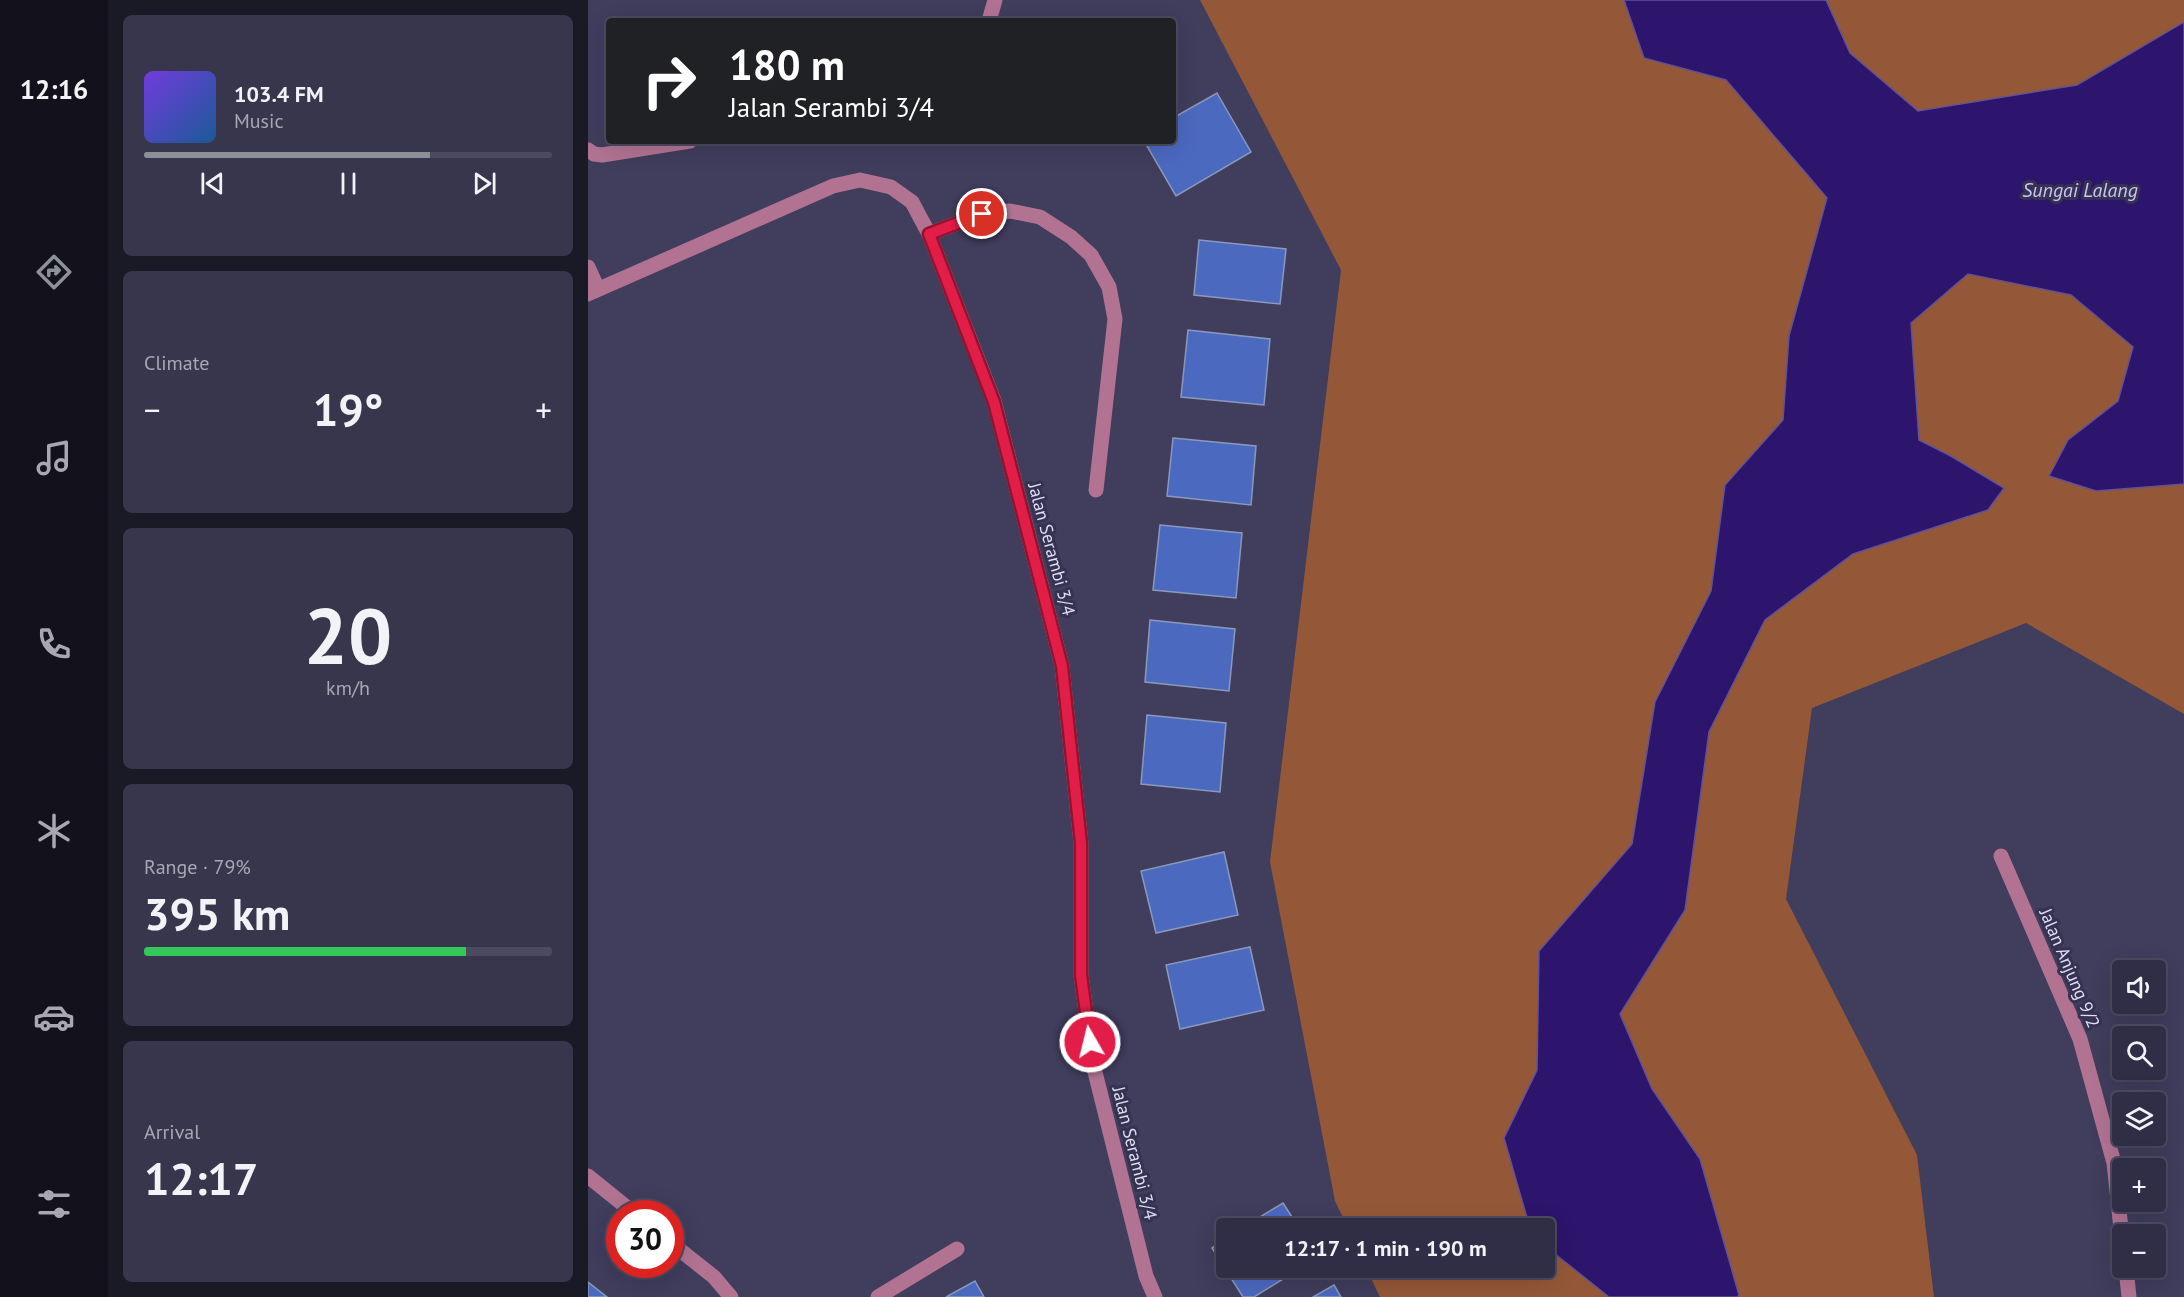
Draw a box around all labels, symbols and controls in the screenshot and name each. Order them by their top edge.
text: 180 m [729,37,845,92]
icon: right [630,42,708,120]
text: 12:16 [20,72,88,106]
text: 103.4 FM [234,80,324,108]
text: Jalan Serambi 3/4 [729,90,934,124]
text: Music [234,108,283,134]
icon: previous [196,167,229,200]
icon: pause [332,167,365,200]
icon: next [468,167,501,200]
water label: Sungai Lalang [2022,177,2138,203]
pin [956,188,1007,239]
icon: arrive [965,197,998,230]
icon: directions [33,251,75,293]
text: Climate [144,350,210,376]
text: 19° [313,380,383,438]
text: − [144,388,161,431]
text: + [535,388,552,431]
icon: music [33,437,75,479]
street label: Jalan Serambi 3/4 [1023,479,1081,618]
text: 20 [304,585,392,686]
icon: phone [33,623,75,665]
text: km/h [326,675,370,701]
icon: climate [33,810,75,852]
text: Range · 79% [144,854,251,880]
text: 395 km [144,884,290,942]
street label: Jalan Anjung 9/2 [2034,904,2106,1031]
map controls [2112,960,2166,1278]
button: sound [2112,960,2166,1014]
icon: car [33,996,75,1038]
position arrow [1058,1010,1122,1074]
button: search [2112,1026,2166,1080]
street label: Jalan Serambi 3/4 [1107,1083,1163,1222]
button: layers [2112,1092,2166,1146]
text: Arrival [144,1119,200,1145]
text: 12:17 [144,1149,258,1207]
button: + [2112,1158,2166,1212]
icon: filters [33,1183,75,1225]
speed limit sign: 30 [606,1200,684,1278]
button: − [2112,1224,2166,1278]
text: 12:17 · 1 min · 190 m [1284,1234,1487,1262]

